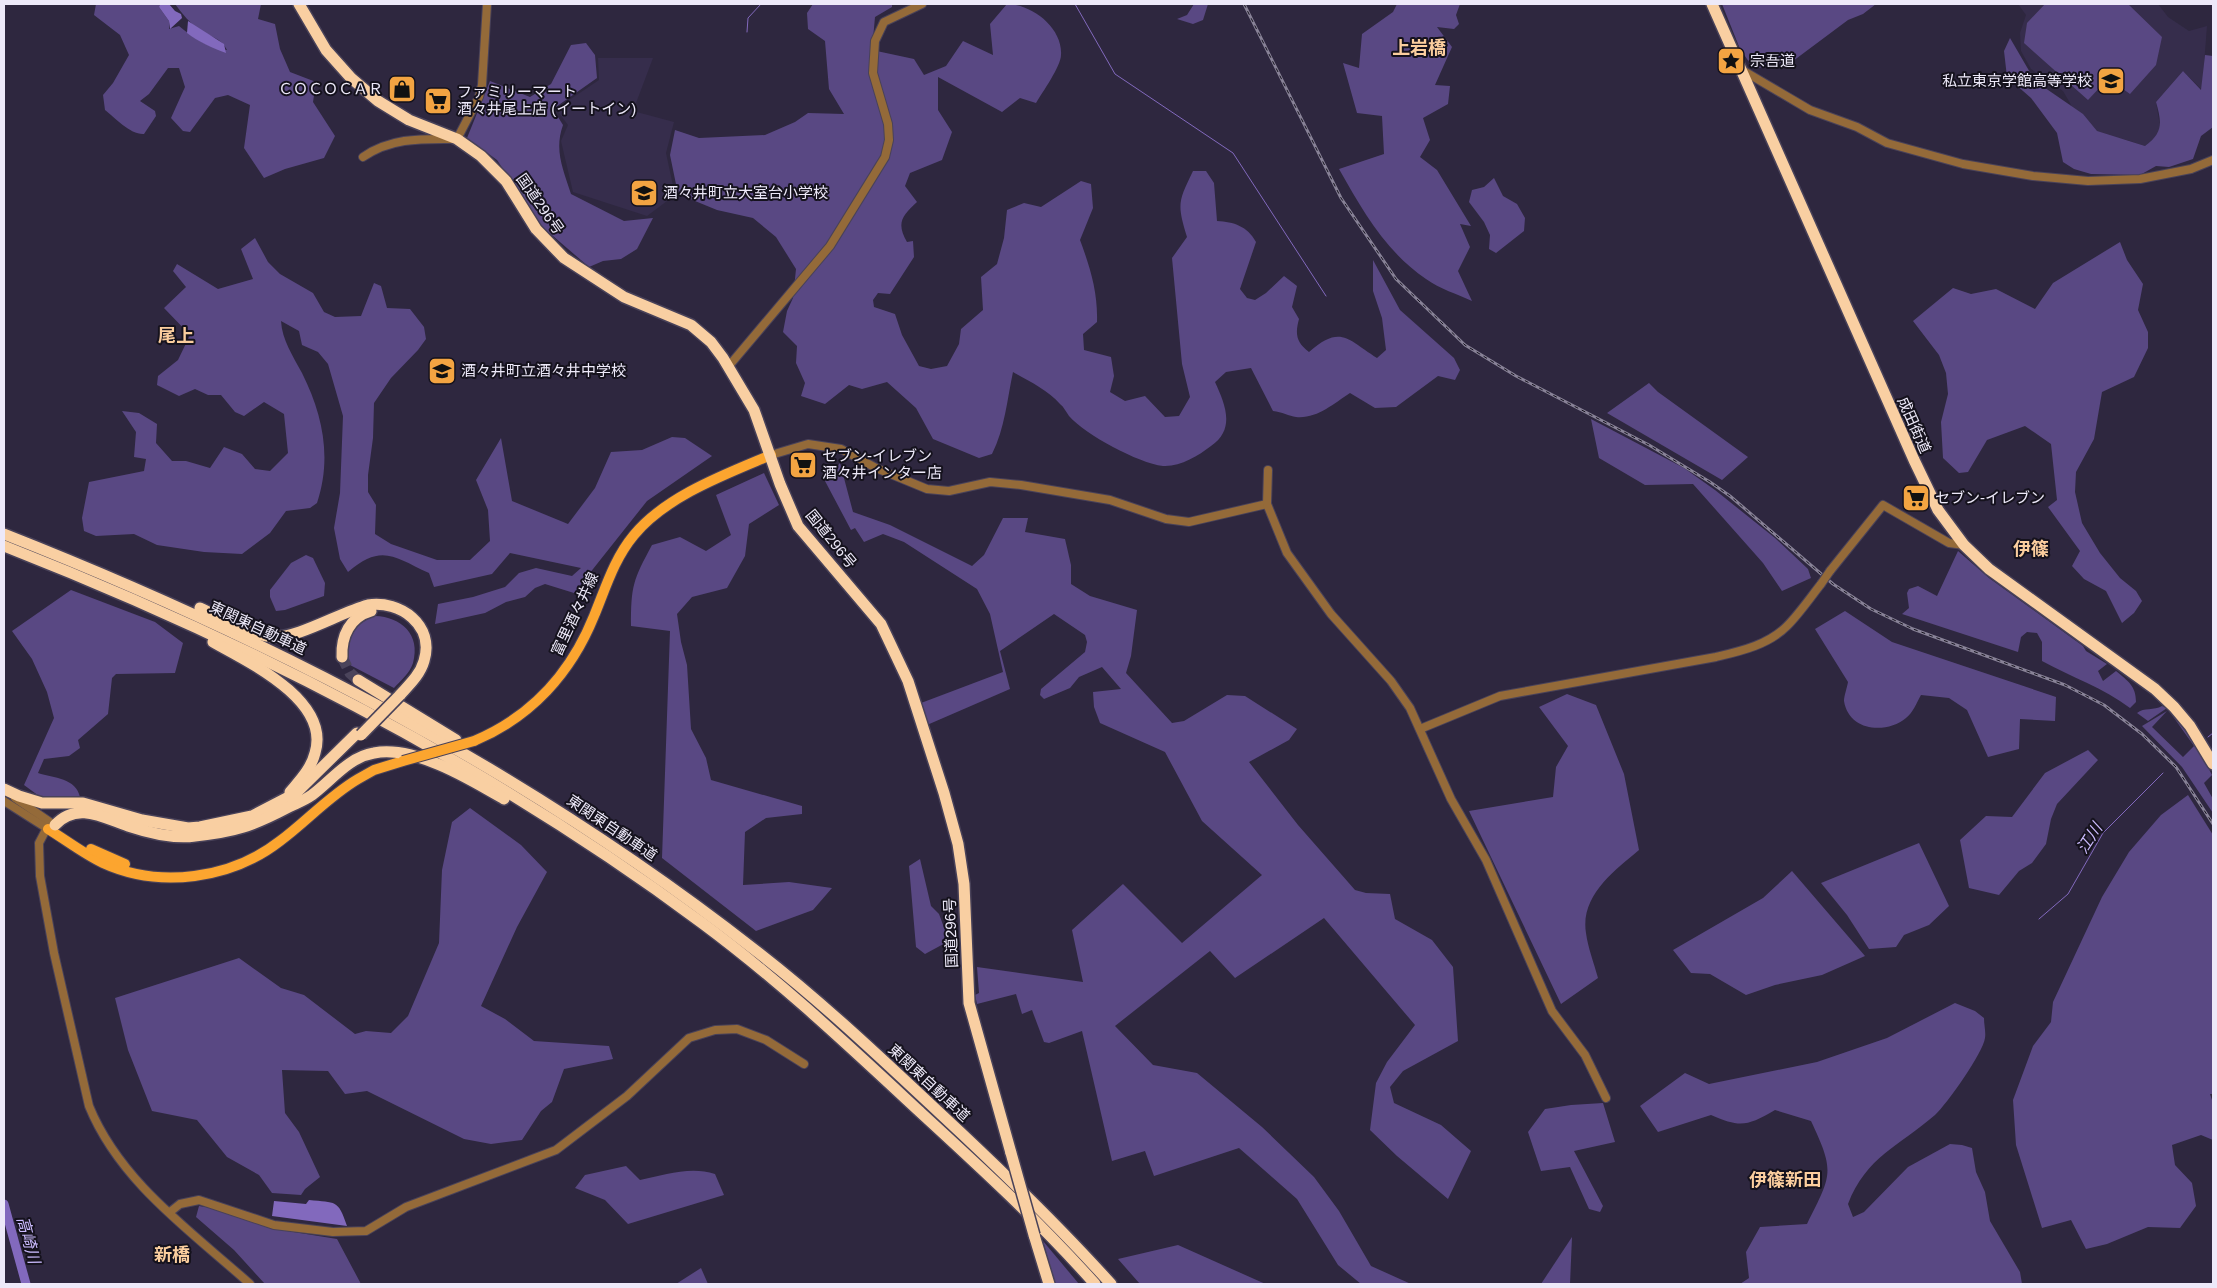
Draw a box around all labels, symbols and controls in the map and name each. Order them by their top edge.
district label: 上岩橋 [1392,38,1446,58]
place icon: 宗吾道 [1716,46,1746,76]
place label: 宗吾道 [1750,52,1795,69]
school or university icon: 私立東京学館高等学校 [2096,66,2126,96]
place label: 私立東京学館高等学校 [1942,72,2092,89]
shop icon: ＣＯＣＯＣＡＲ [387,74,417,104]
place label: ＣＯＣＯＣＡＲ [278,80,383,97]
place label: ファミリーマート 酒々井尾上店 (イートイン) [457,83,636,117]
supermarket icon: ファミリーマート 酒々井尾上店 (イートイン) [423,86,453,116]
street label: 国道296号 [513,170,567,237]
school or university icon: 酒々井町立大室台小学校 [629,178,659,208]
place label: 酒々井町立大室台小学校 [663,184,828,201]
district label: 尾上 [158,326,194,346]
school or university icon: 酒々井町立酒々井中学校 [427,356,457,386]
place label: 酒々井町立酒々井中学校 [461,362,626,379]
street label: 成田街道 [1894,394,1934,456]
place label: セブン-イレブン 酒々井インター店 [822,447,942,481]
supermarket icon: セブン-イレブン 酒々井インター店 [788,450,818,480]
supermarket icon: セブン-イレブン [1901,483,1931,513]
place label: セブン-イレブン [1935,489,2045,506]
street label: 国道296号 [803,506,860,571]
district label: 伊篠 [2013,539,2049,559]
street label: 富里酒々井線 [548,569,601,658]
street label: 東関東自動車道 [207,598,309,657]
street label: 東関東自動車道 [564,791,661,864]
water label: 江川 [2074,819,2106,856]
street label: 国道296号 [941,898,960,968]
street label: 東関東自動車道 [885,1041,974,1125]
district label: 伊篠新田 [1749,1170,1821,1190]
water label: 高崎川 [14,1215,43,1267]
district label: 新橋 [154,1245,190,1265]

